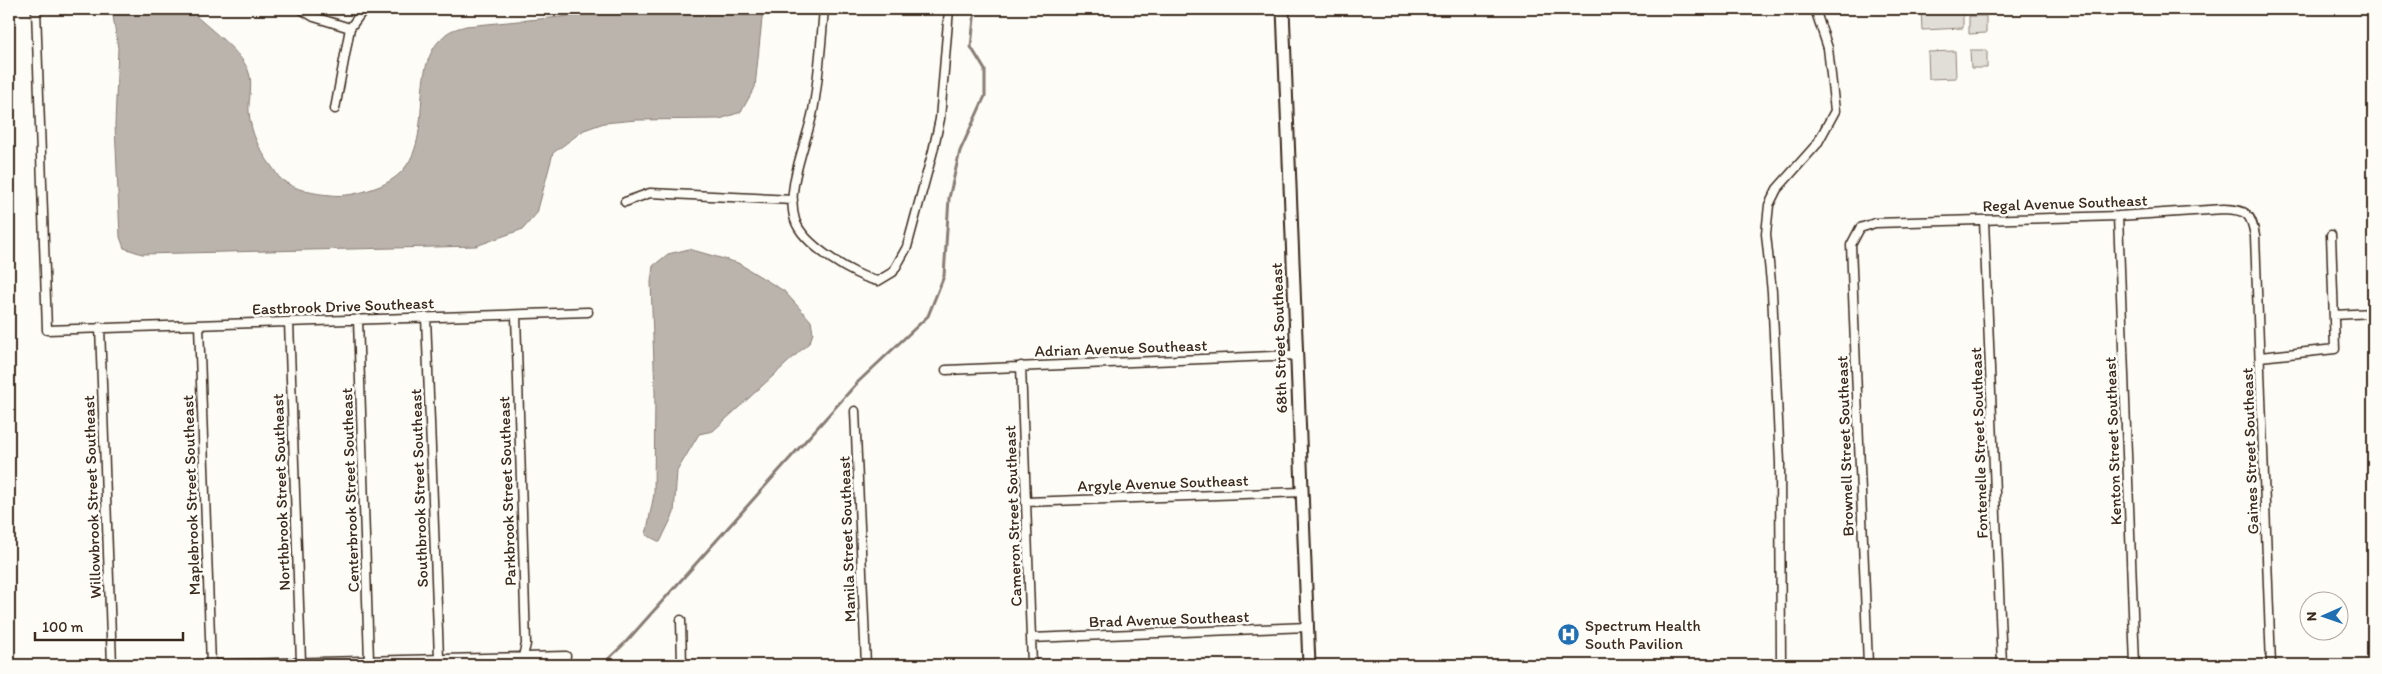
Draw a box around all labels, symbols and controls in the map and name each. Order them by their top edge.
street label: Regal Avenue Southeast [1982,191,2148,215]
street label: 68th Street Southeast [1267,262,1291,414]
street label: Eastbrook Drive Southeast [252,293,434,319]
street label: Adrian Avenue Southeast [1034,335,1208,361]
street label: Fontenelle Street Southeast [1966,347,1992,539]
street label: Brownell Street Southeast [1832,355,1858,537]
street label: Kenton Street Southeast [2101,356,2125,526]
street label: Gaines Street Southeast [2238,367,2262,535]
street label: Centerbrook Street Southeast [337,387,363,593]
street label: Southbrook Street Southeast [406,388,432,588]
street label: Northbrook Street Southeast [268,393,294,591]
street label: Willowbrook Street Southeast [79,395,105,599]
street label: Maplebrook Street Southeast [178,395,204,595]
street label: Parkbrook Street Southeast [494,396,520,586]
street label: Cameron Street Southeast [1000,425,1026,607]
street label: Manila Street Southeast [835,456,859,622]
street label: Argyle Avenue Southeast [1077,471,1249,495]
north arrow [2300,592,2350,642]
street label: Brad Avenue Southeast [1088,607,1250,631]
scale bar [35,609,182,641]
text: N [2303,611,2320,621]
place label: Spectrum Health South Pavilion [1585,616,1701,653]
text: 100 m [42,618,84,636]
hospital icon: Spectrum Health South Pavilion [1557,622,1581,646]

